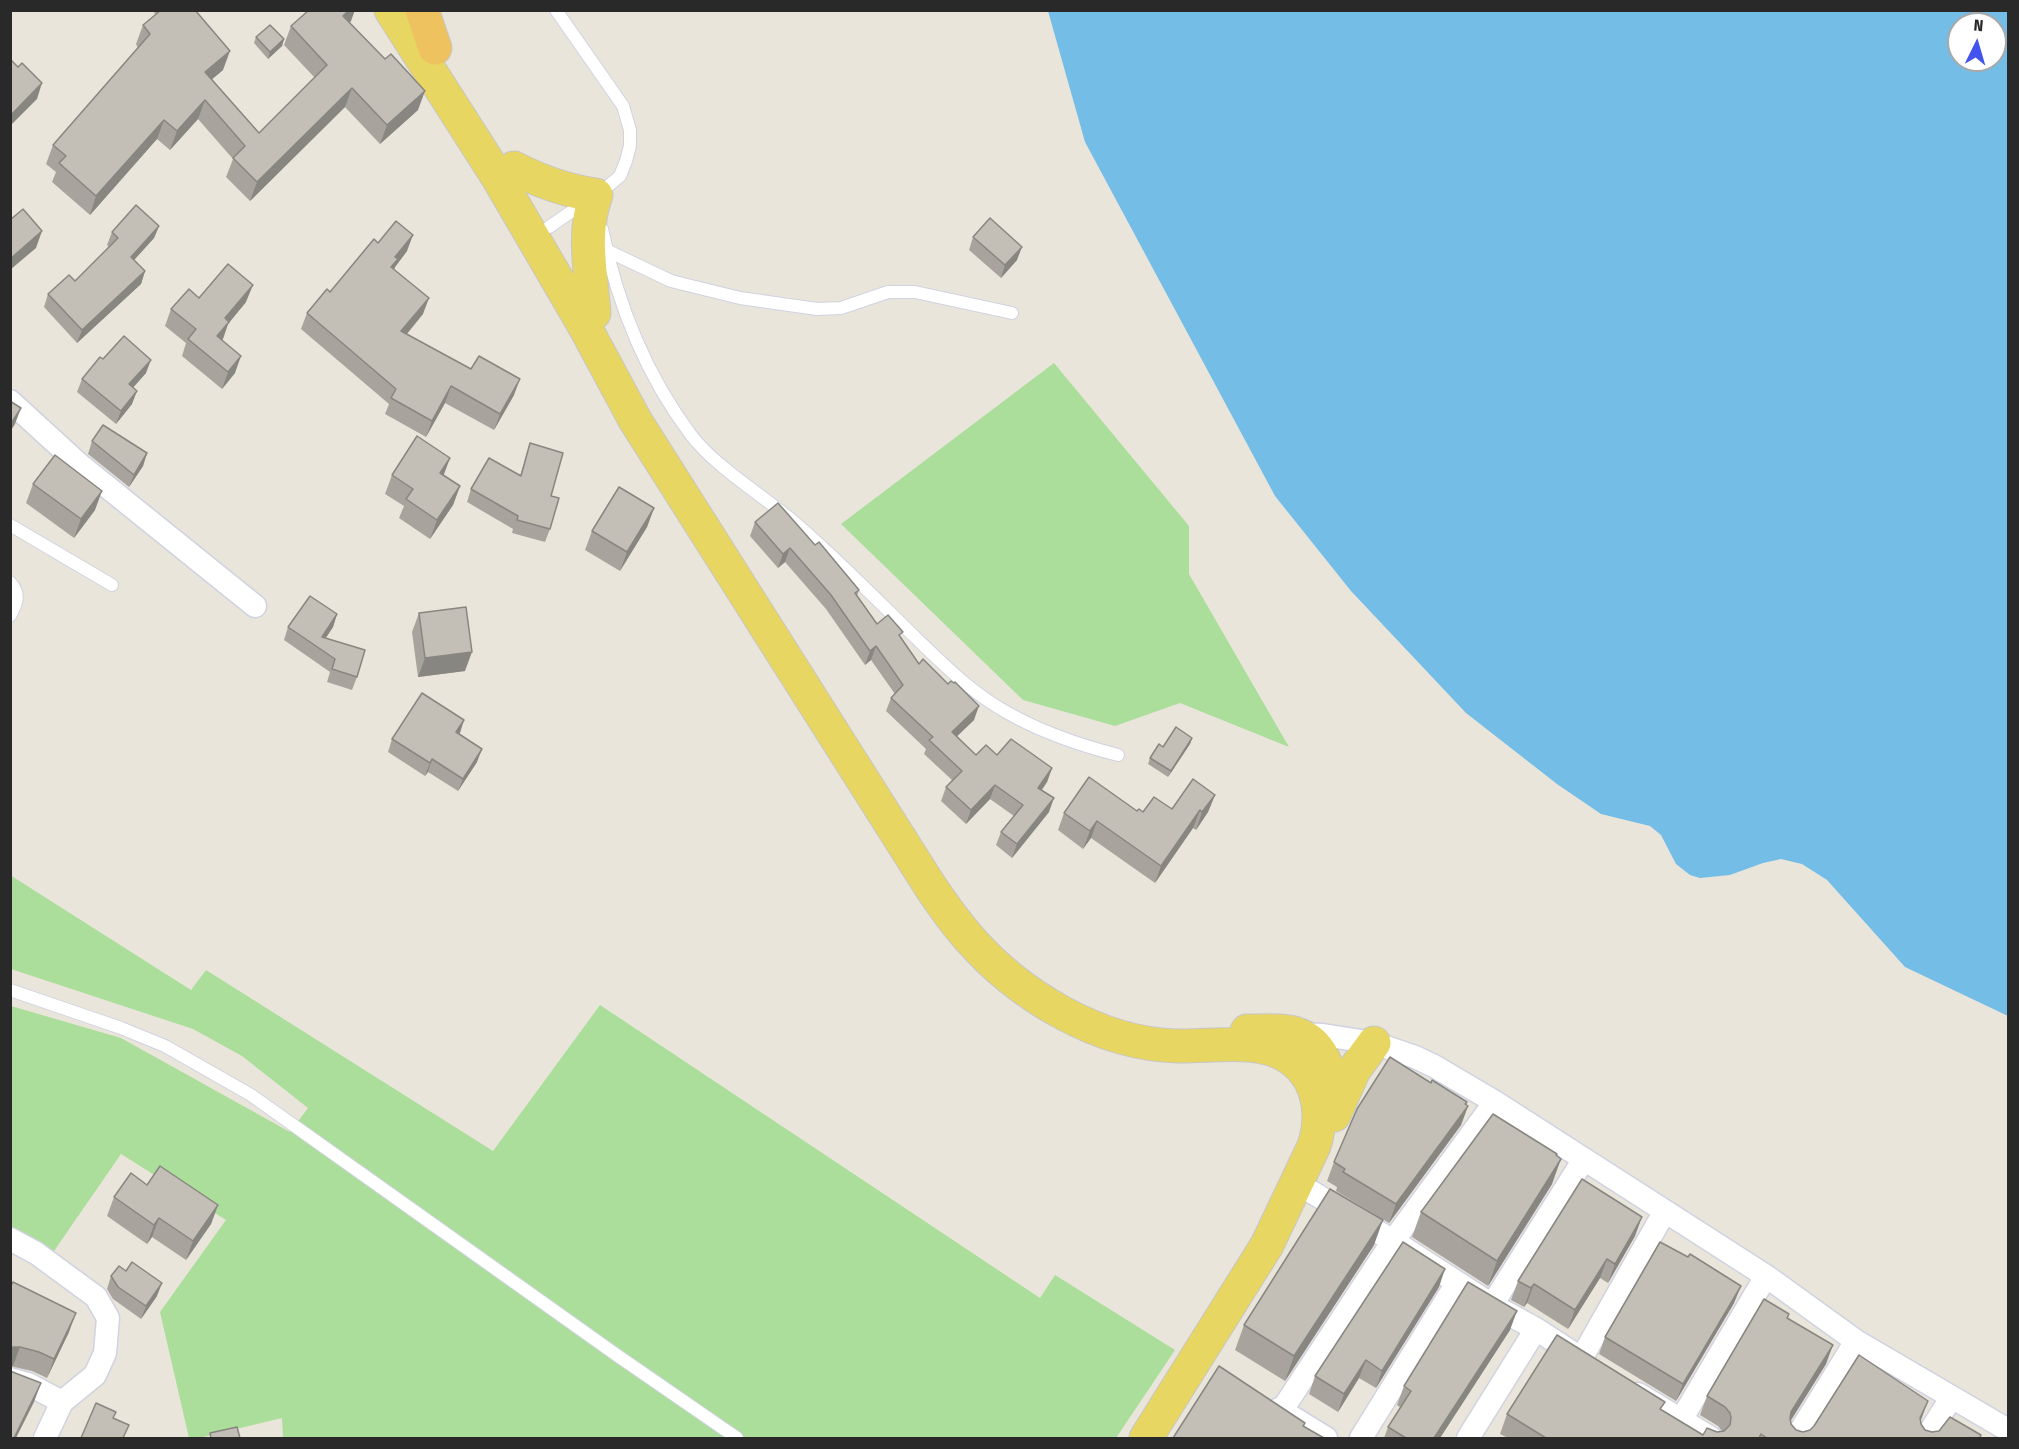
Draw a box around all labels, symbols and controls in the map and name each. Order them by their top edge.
north arrow [1947,12,2007,72]
text: N [1973,16,1984,35]

